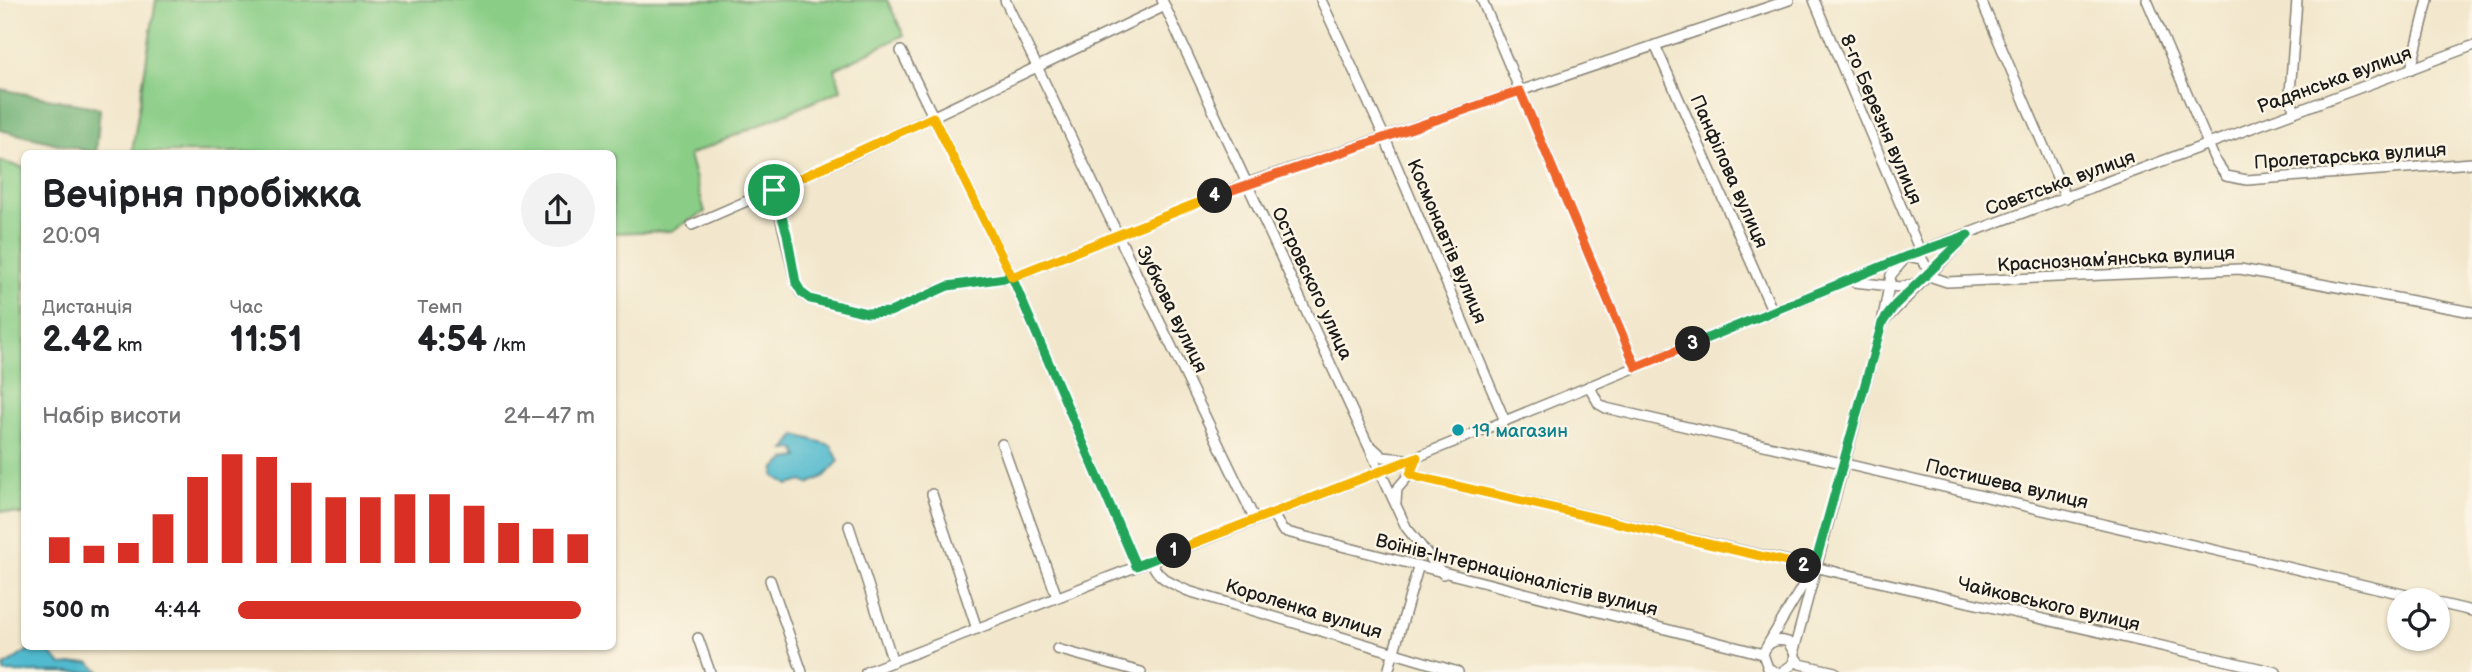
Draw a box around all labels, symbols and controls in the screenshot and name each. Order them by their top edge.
street label: 8-го Березня вулиця [1834,31,1927,208]
street label: Радянська вулиця [2254,42,2415,119]
street label: Панфілова вулиця [1684,91,1773,252]
street label: Пролетарська вулиця [2253,138,2447,175]
street label: Совєтська вулиця [1982,146,2139,221]
street label: Космонавтів вулиця [1402,156,1492,327]
pin [744,160,804,220]
icon: arrive [755,171,793,209]
text: Вечірня пробіжка [42,173,361,218]
button: share [521,173,595,247]
pin: 4 [1198,178,1232,214]
text: 4 [1209,184,1220,207]
street label: Островского улица [1266,204,1357,364]
text: 20:09 [42,222,101,250]
street label: Краснознамʼянська вулиця [1997,242,2236,277]
street label: Зубкова вулиця [1131,243,1212,377]
text: Дистанція [42,296,132,319]
text: Час [230,296,263,319]
text: Темп [417,296,462,319]
text: 2.42 [42,319,112,362]
text: 11:51 [230,319,302,362]
text: 4:54 [417,319,487,362]
pin: 3 [1676,326,1710,362]
text: 3 [1687,332,1698,355]
text: km [112,334,142,357]
text: /km [487,334,526,357]
text: Набір висоти [42,402,181,430]
text: 24–47 m [503,402,595,430]
place label: 19 магазин [1472,420,1568,443]
marker: 19 магазин [1450,422,1466,438]
street label: Постишева вулиця [1923,455,2090,514]
street label: Воїнів-Інтернаціоналістів вулиця [1373,529,1660,622]
pin: 1 [1156,534,1192,568]
text: 1 [1170,539,1178,562]
pin: 2 [1786,548,1822,584]
text: 2 [1798,554,1809,577]
street label: Чайковського вулиця [1955,572,2142,637]
street label: Короленка вулиця [1222,575,1385,644]
map controls [2387,588,2450,651]
button: locate [2387,588,2450,651]
text: 500 m [42,596,110,624]
text: 4:44 [154,596,201,624]

